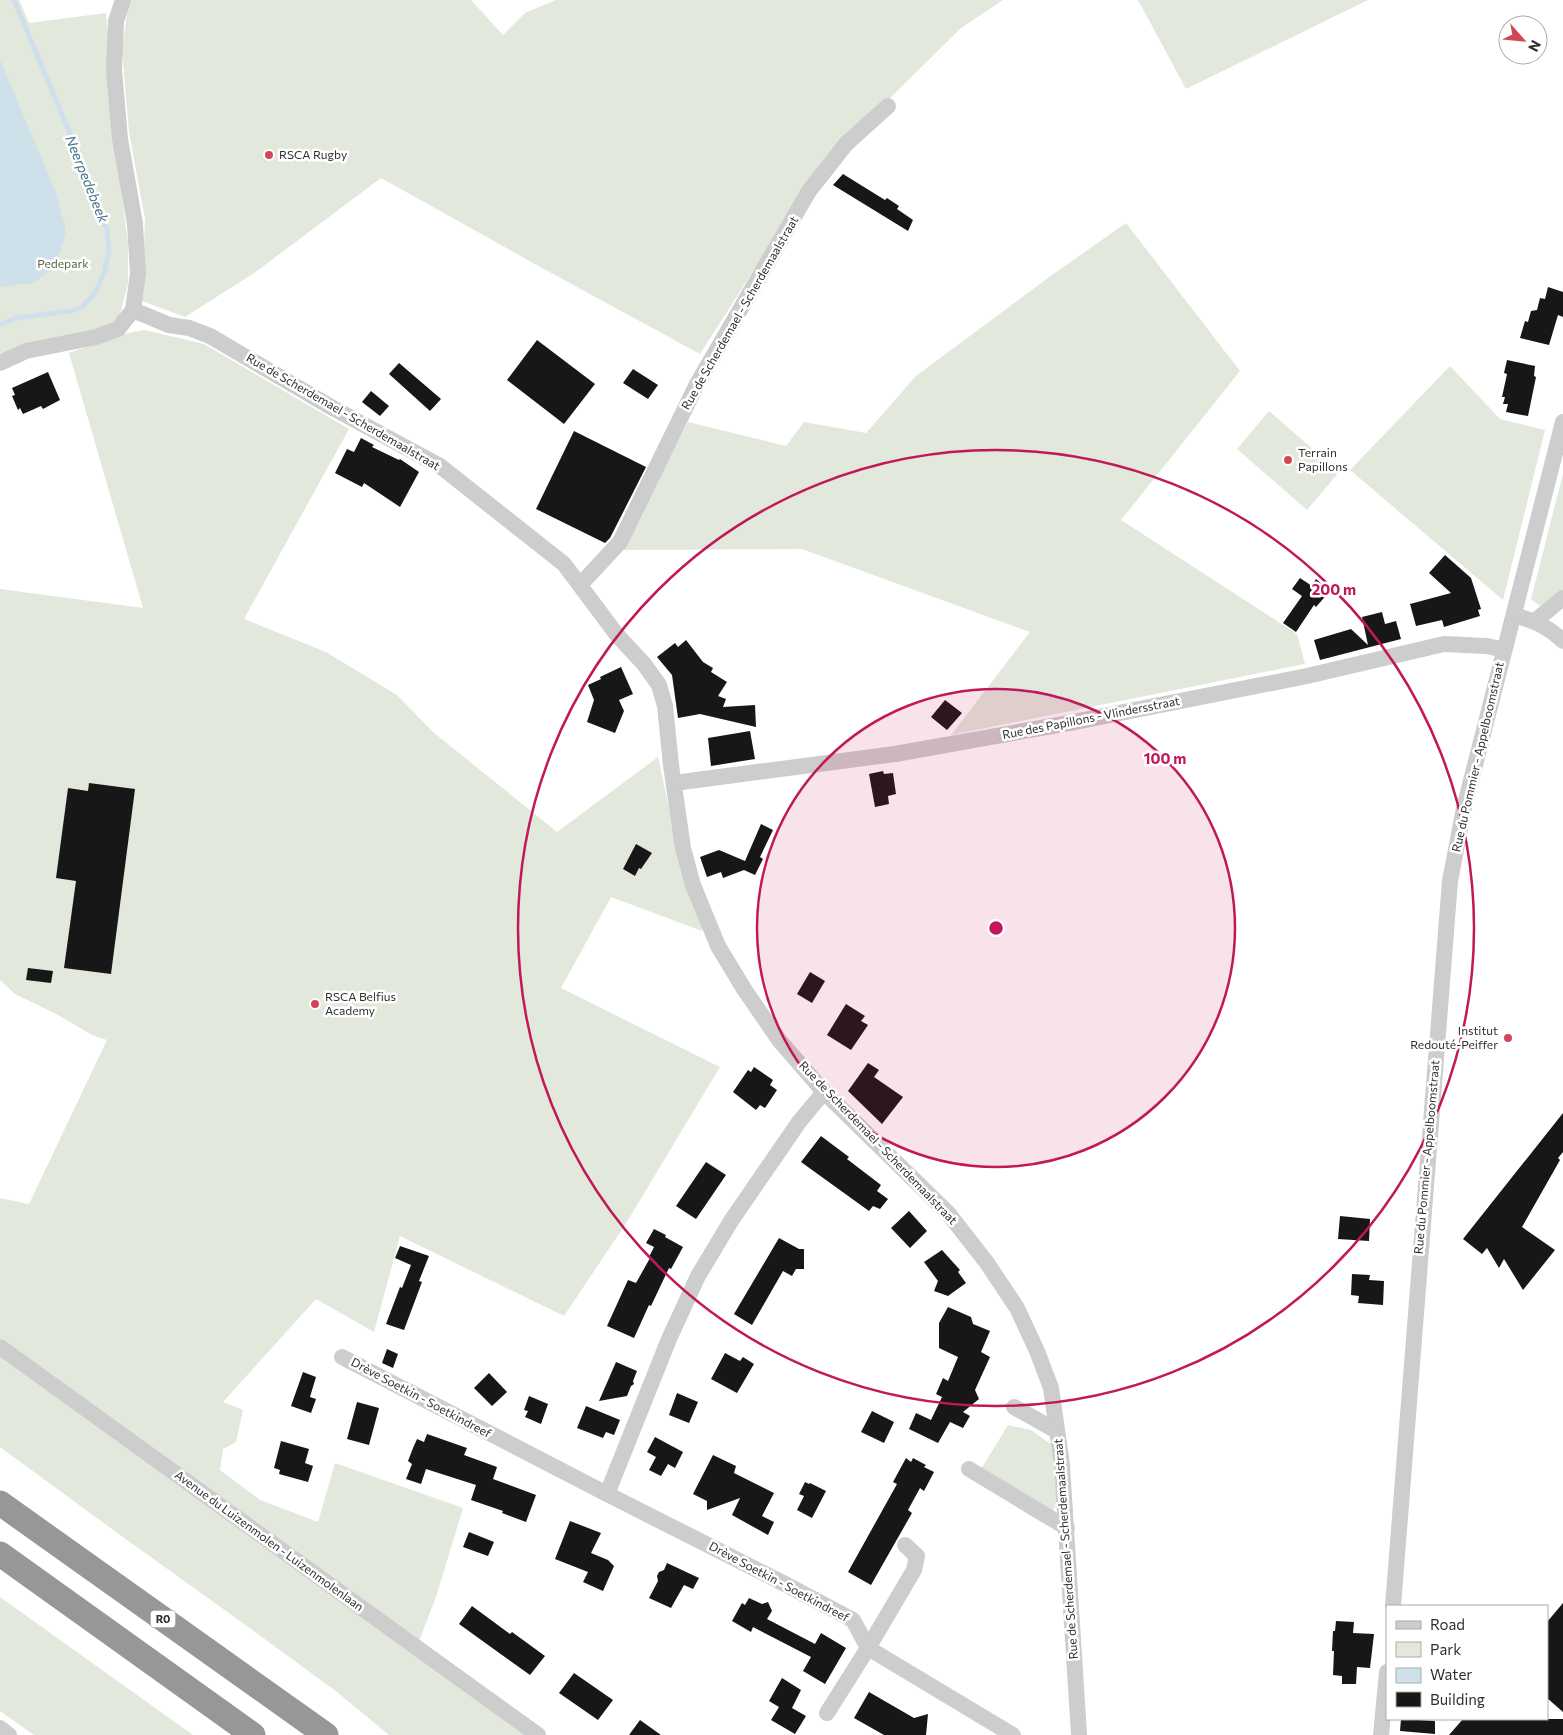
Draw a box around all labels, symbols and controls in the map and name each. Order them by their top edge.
north arrow [1498,15,1548,65]
text: N [1525,38,1545,55]
water label: Neerpedebeek [62,133,113,225]
place label: RSCA Rugby [279,147,347,161]
marker: RSCA Rugby [263,149,275,161]
street label: Rue de Scherdemael - Scherdemaalstraat [678,213,801,412]
park label: Pedepark [37,256,89,270]
street label: Rue de Scherdemael - Scherdemaalstraat [244,350,443,473]
place label: Terrain Papillons [1298,445,1348,473]
marker: Terrain Papillons [1282,454,1294,466]
text: 200 m [1312,580,1356,598]
street label: Rue du Pommier - Appelboomstraat [1448,660,1506,853]
street label: Rue des Papillons - Vlindersstraat [1001,693,1181,741]
text: 100 m [1144,749,1186,767]
centre of rings [987,919,1005,937]
place label: RSCA Belfius Academy [325,989,396,1017]
marker: RSCA Belfius Academy [309,998,321,1010]
place label: Institut Redouté-Peiffer [1410,1023,1498,1051]
marker: Institut Redouté-Peiffer [1502,1032,1514,1044]
street label: Rue de Scherdemael - Scherdemaalstraat [797,1058,961,1227]
street label: Rue du Pommier - Appelboomstraat [1411,1059,1441,1255]
street label: Drève Soetkin - Soetkindreef [349,1354,494,1440]
street label: Rue de Scherdemael - Scherdemaalstraat [1050,1438,1080,1660]
street label: Avenue du Luizenmolen - Luizenmolenlaan [173,1467,367,1613]
street label: Drève Soetkin - Soetkindreef [707,1538,852,1624]
legend [1386,1605,1548,1720]
road number: R0 [150,1610,176,1628]
text: Road [1430,1615,1465,1633]
text: Park [1430,1640,1461,1658]
text: Water [1430,1665,1472,1683]
text: Building [1430,1690,1485,1708]

